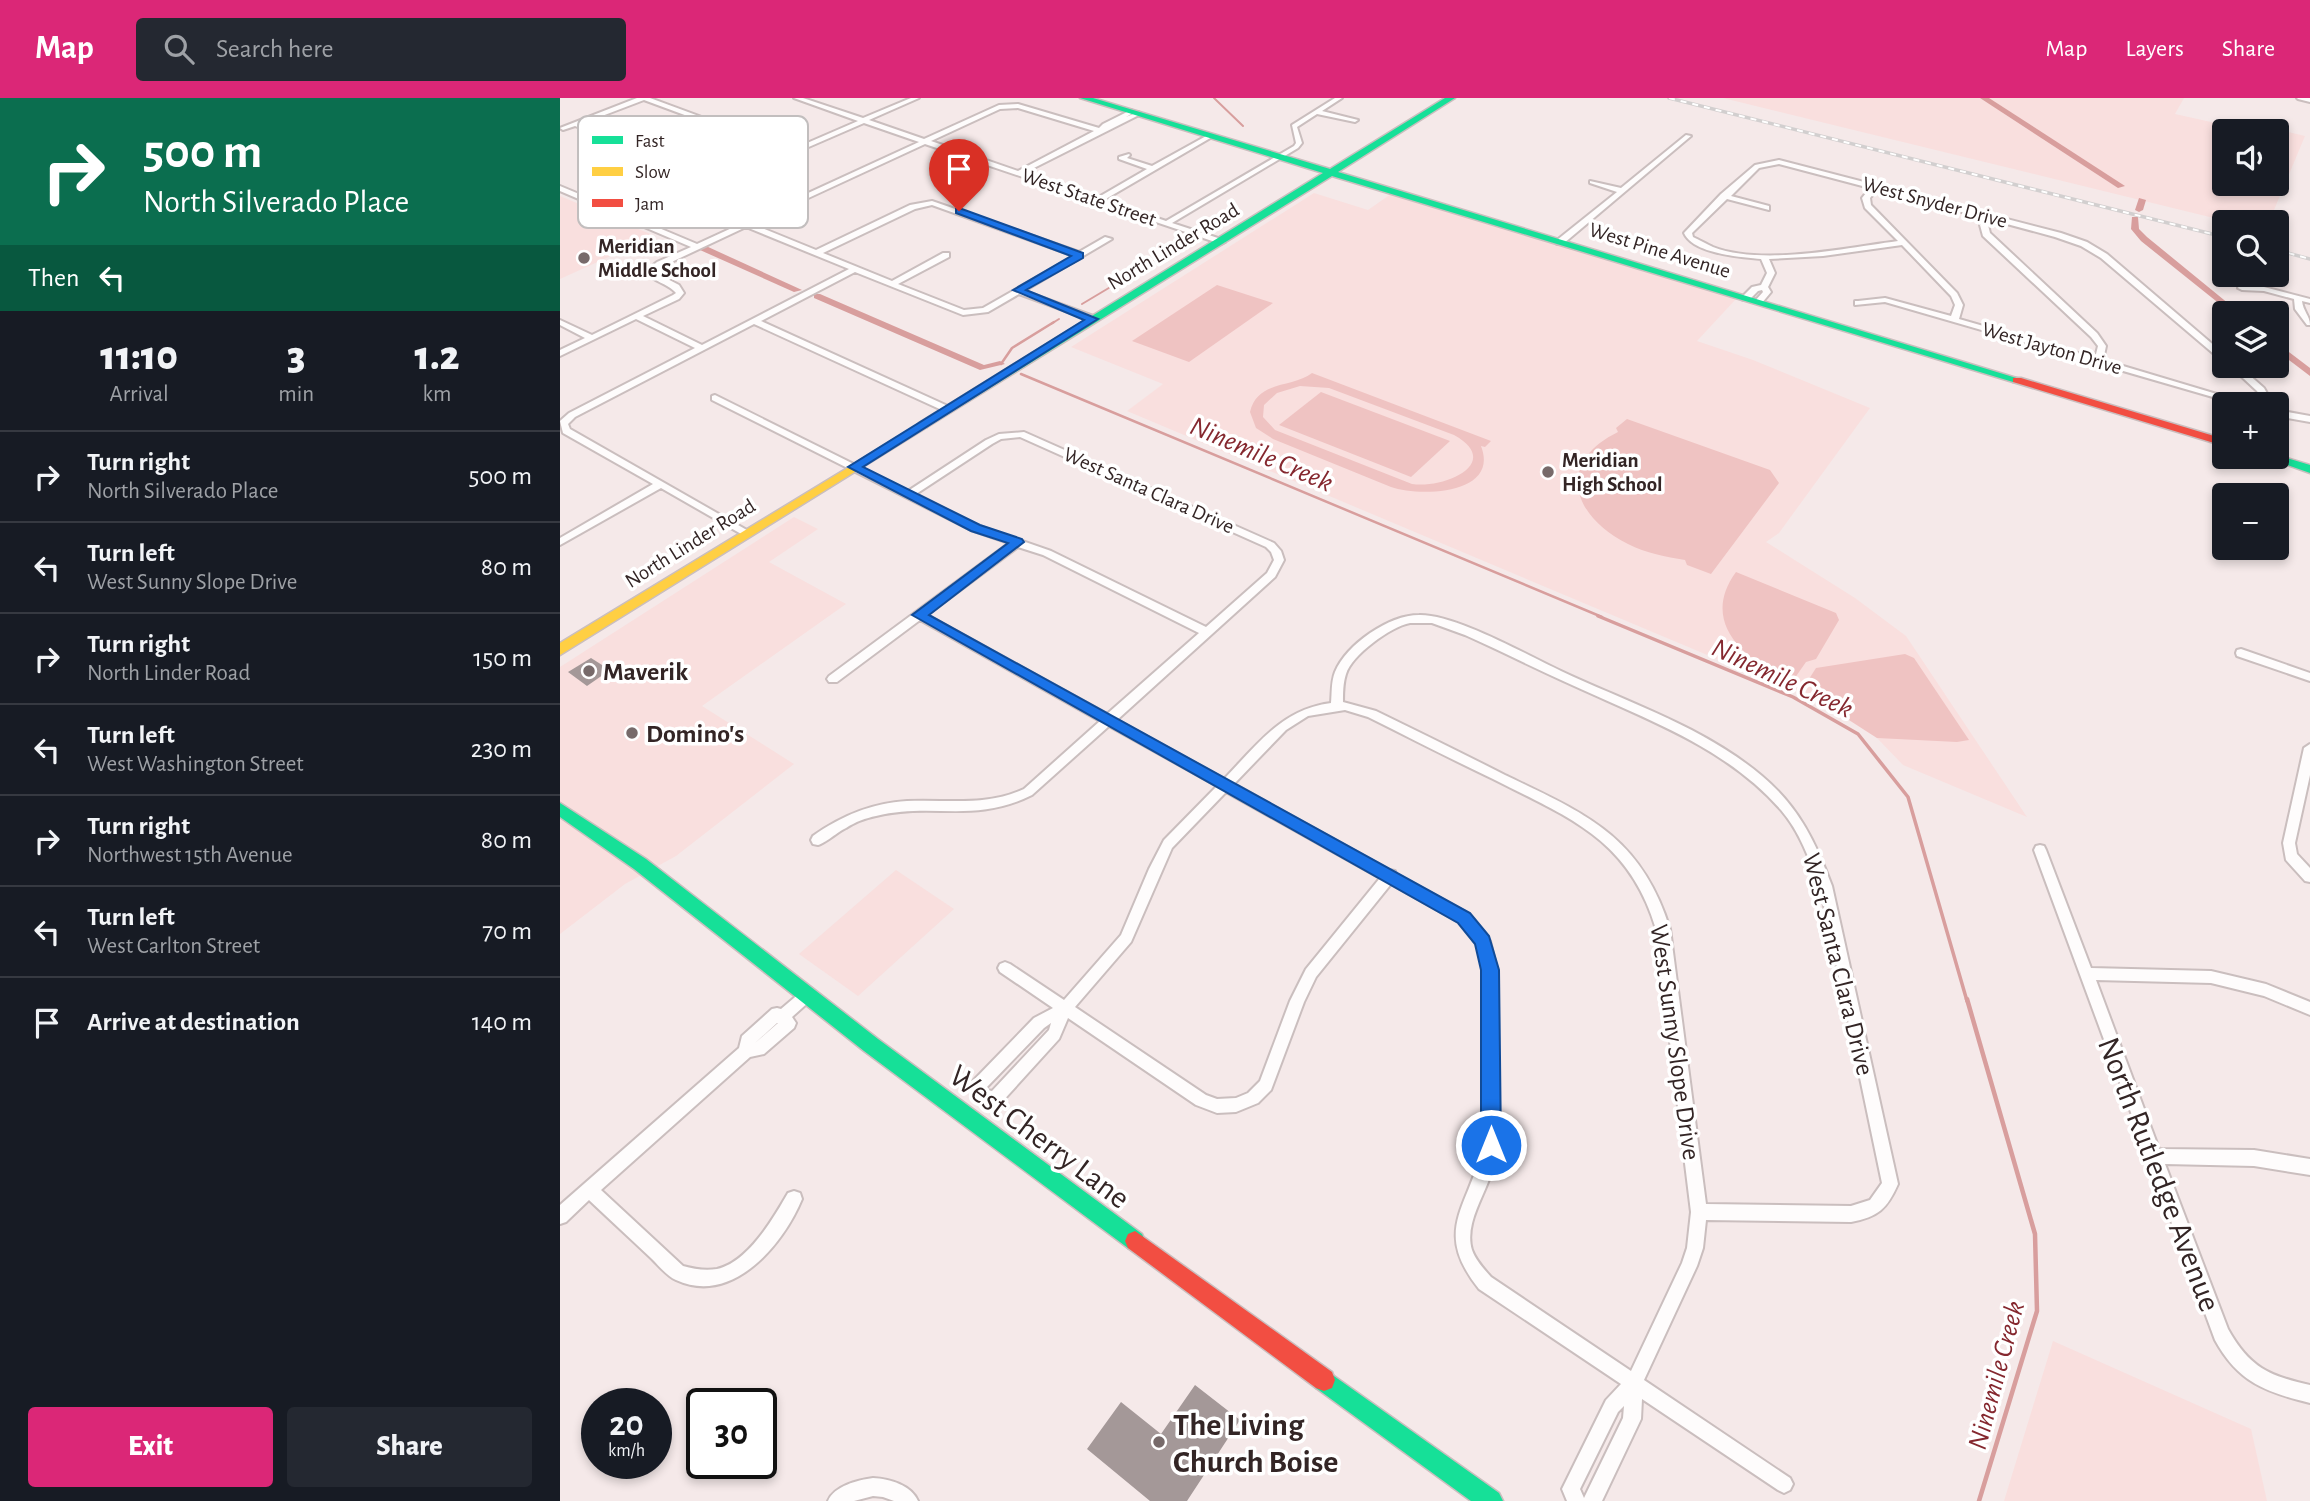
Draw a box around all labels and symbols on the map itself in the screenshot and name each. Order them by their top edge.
legend [578,116,808,228]
text: Fast [635,132,665,151]
pin [929,139,989,211]
text: Slow [635,163,671,182]
street label: West State Street [1019,165,1159,230]
street label: West Snyder Drive [1860,173,2009,232]
text: Jam [635,195,664,214]
street label: North Linder Road [1104,199,1243,294]
street label: West Pine Avenue [1587,219,1733,282]
place label: Meridian Middle School [598,236,717,281]
marker: Meridian Middle School [576,250,592,266]
street label: West Jayton Drive [1980,318,2124,378]
water label: Ninemile Creek [1186,412,1337,498]
street label: West Santa Clara Drive [1060,443,1237,538]
place label: Meridian High School [1562,450,1663,495]
marker: Meridian High School [1540,464,1556,480]
street label: North Linder Road [621,495,759,592]
water label: Ninemile Creek [1707,634,1857,724]
place label: Maverik [603,659,688,685]
marker: Maverik [581,663,597,679]
place label: Domino's [646,721,744,747]
marker: Domino's [624,725,640,741]
street label: West Santa Clara Drive [1798,850,1878,1078]
street label: West Sunny Slope Drive [1646,923,1704,1162]
street label: North Rutledge Avenue [2092,1033,2226,1316]
street label: West Cherry Lane [943,1059,1135,1215]
position arrow [1454,1108,1528,1182]
water label: Ninemile Creek [1964,1298,2030,1453]
speed limit sign: 30 [686,1388,777,1479]
place label: The Living Church Boise [1173,1409,1338,1478]
marker: The Living Church Boise [1151,1434,1167,1450]

